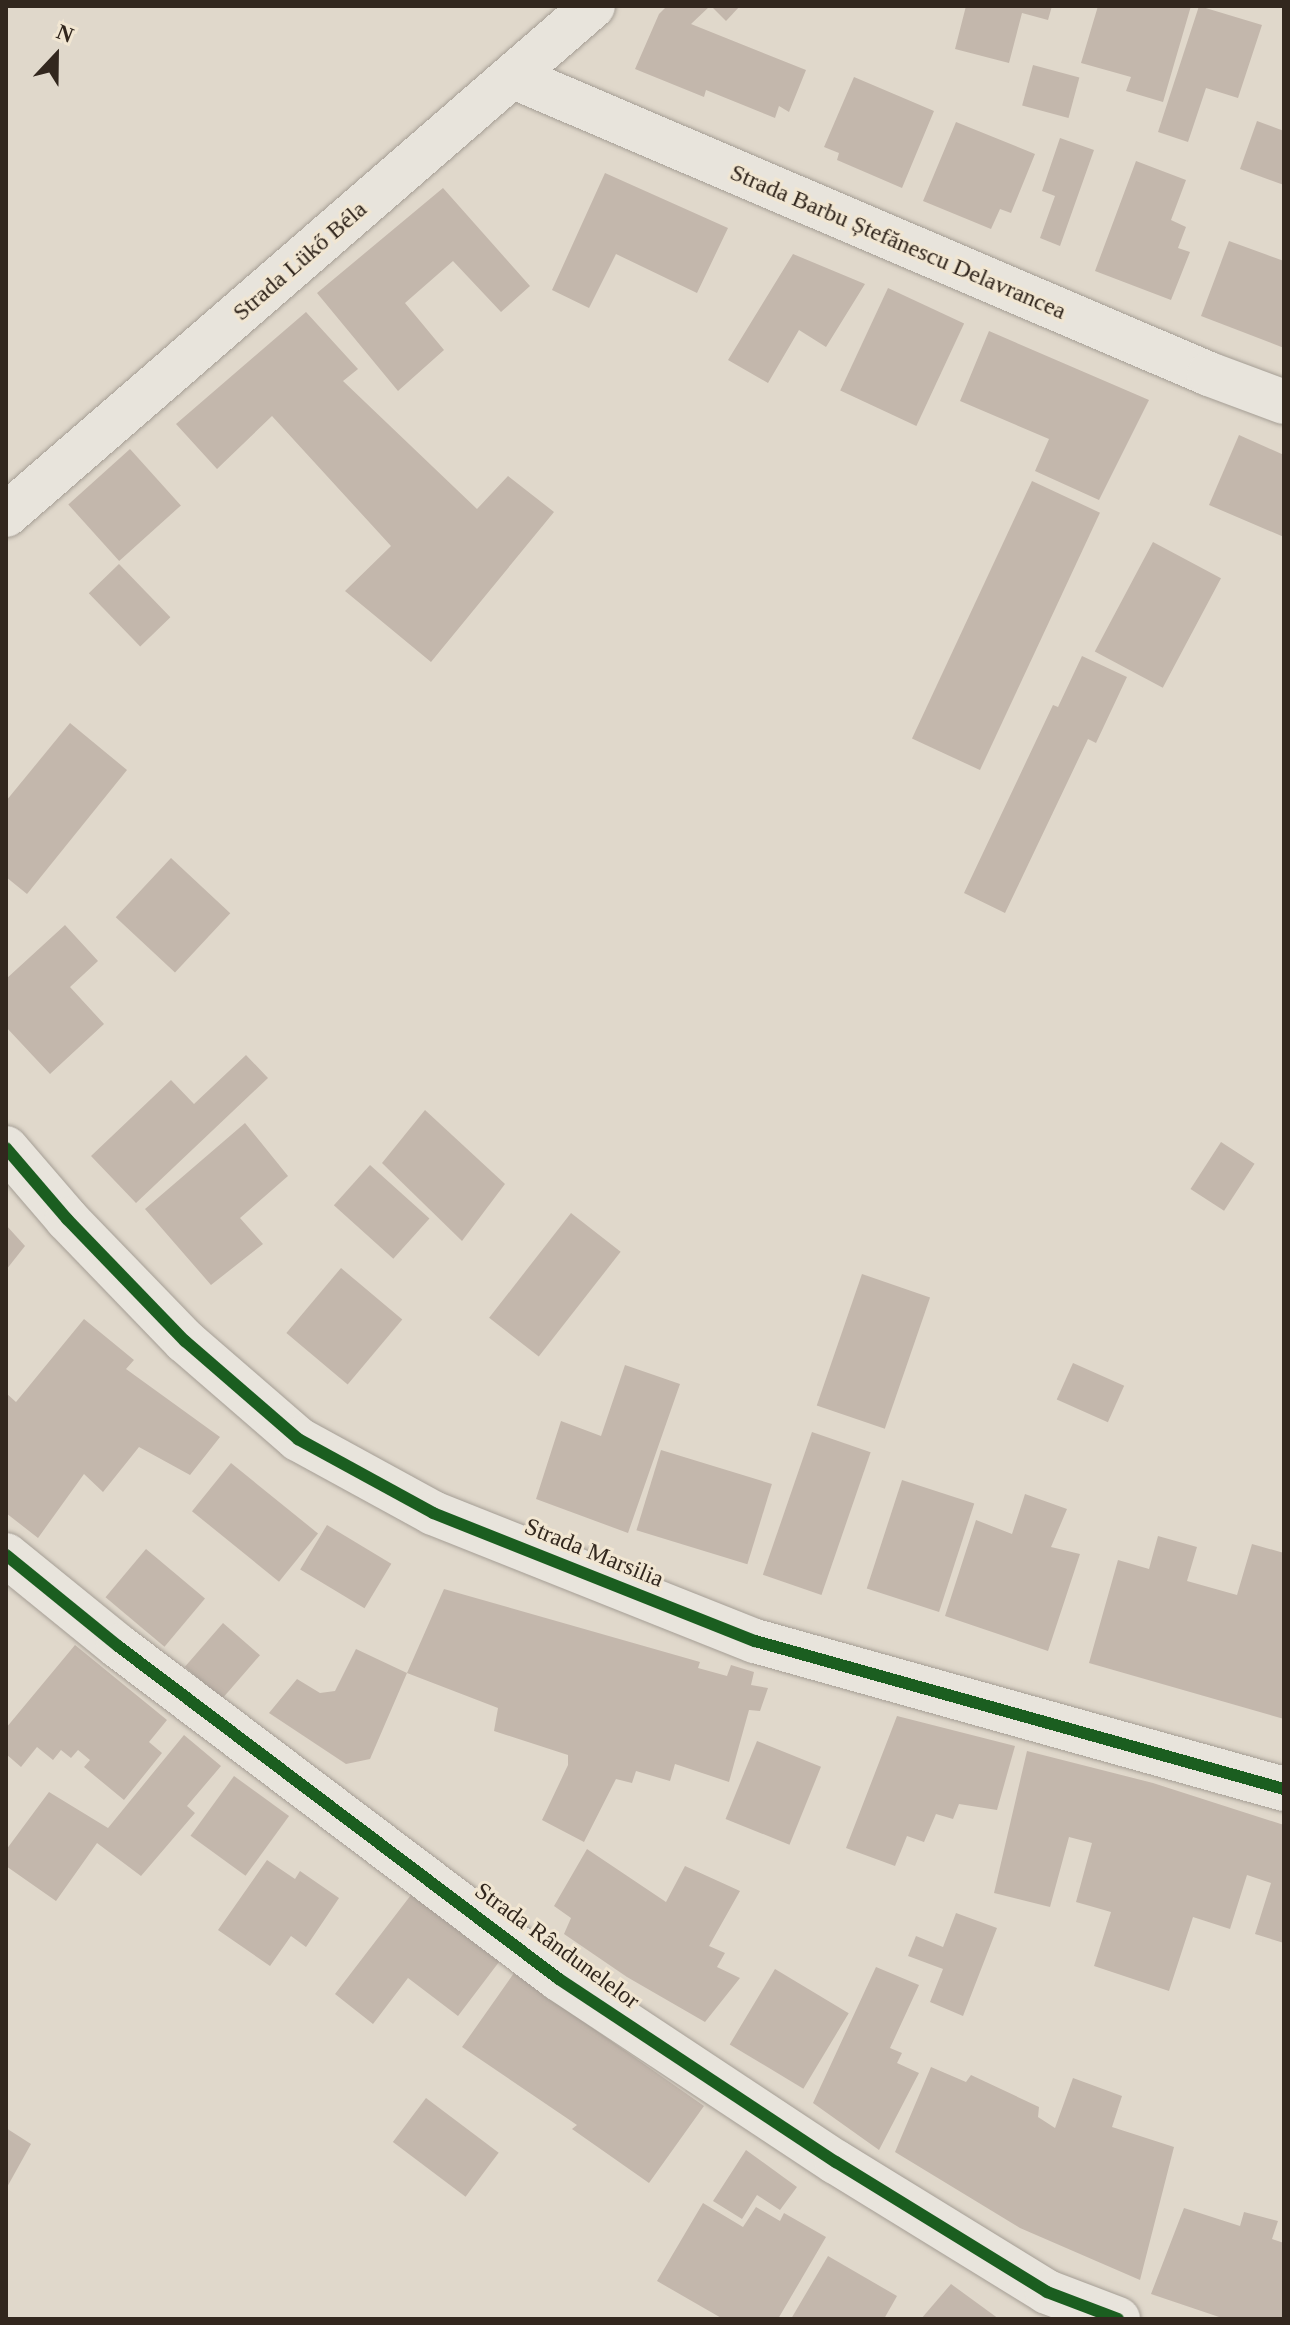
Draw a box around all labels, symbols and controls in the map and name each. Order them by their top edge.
north arrow [16,16,96,96]
text: N [53,19,77,48]
street label: Strada Barbu Ștefănescu Delavrancea [726,158,1070,326]
street label: Strada Lükő Béla [227,195,373,327]
street label: Strada Marsilia [520,1512,668,1594]
street label: Strada Rândunelelor [469,1877,645,2015]

